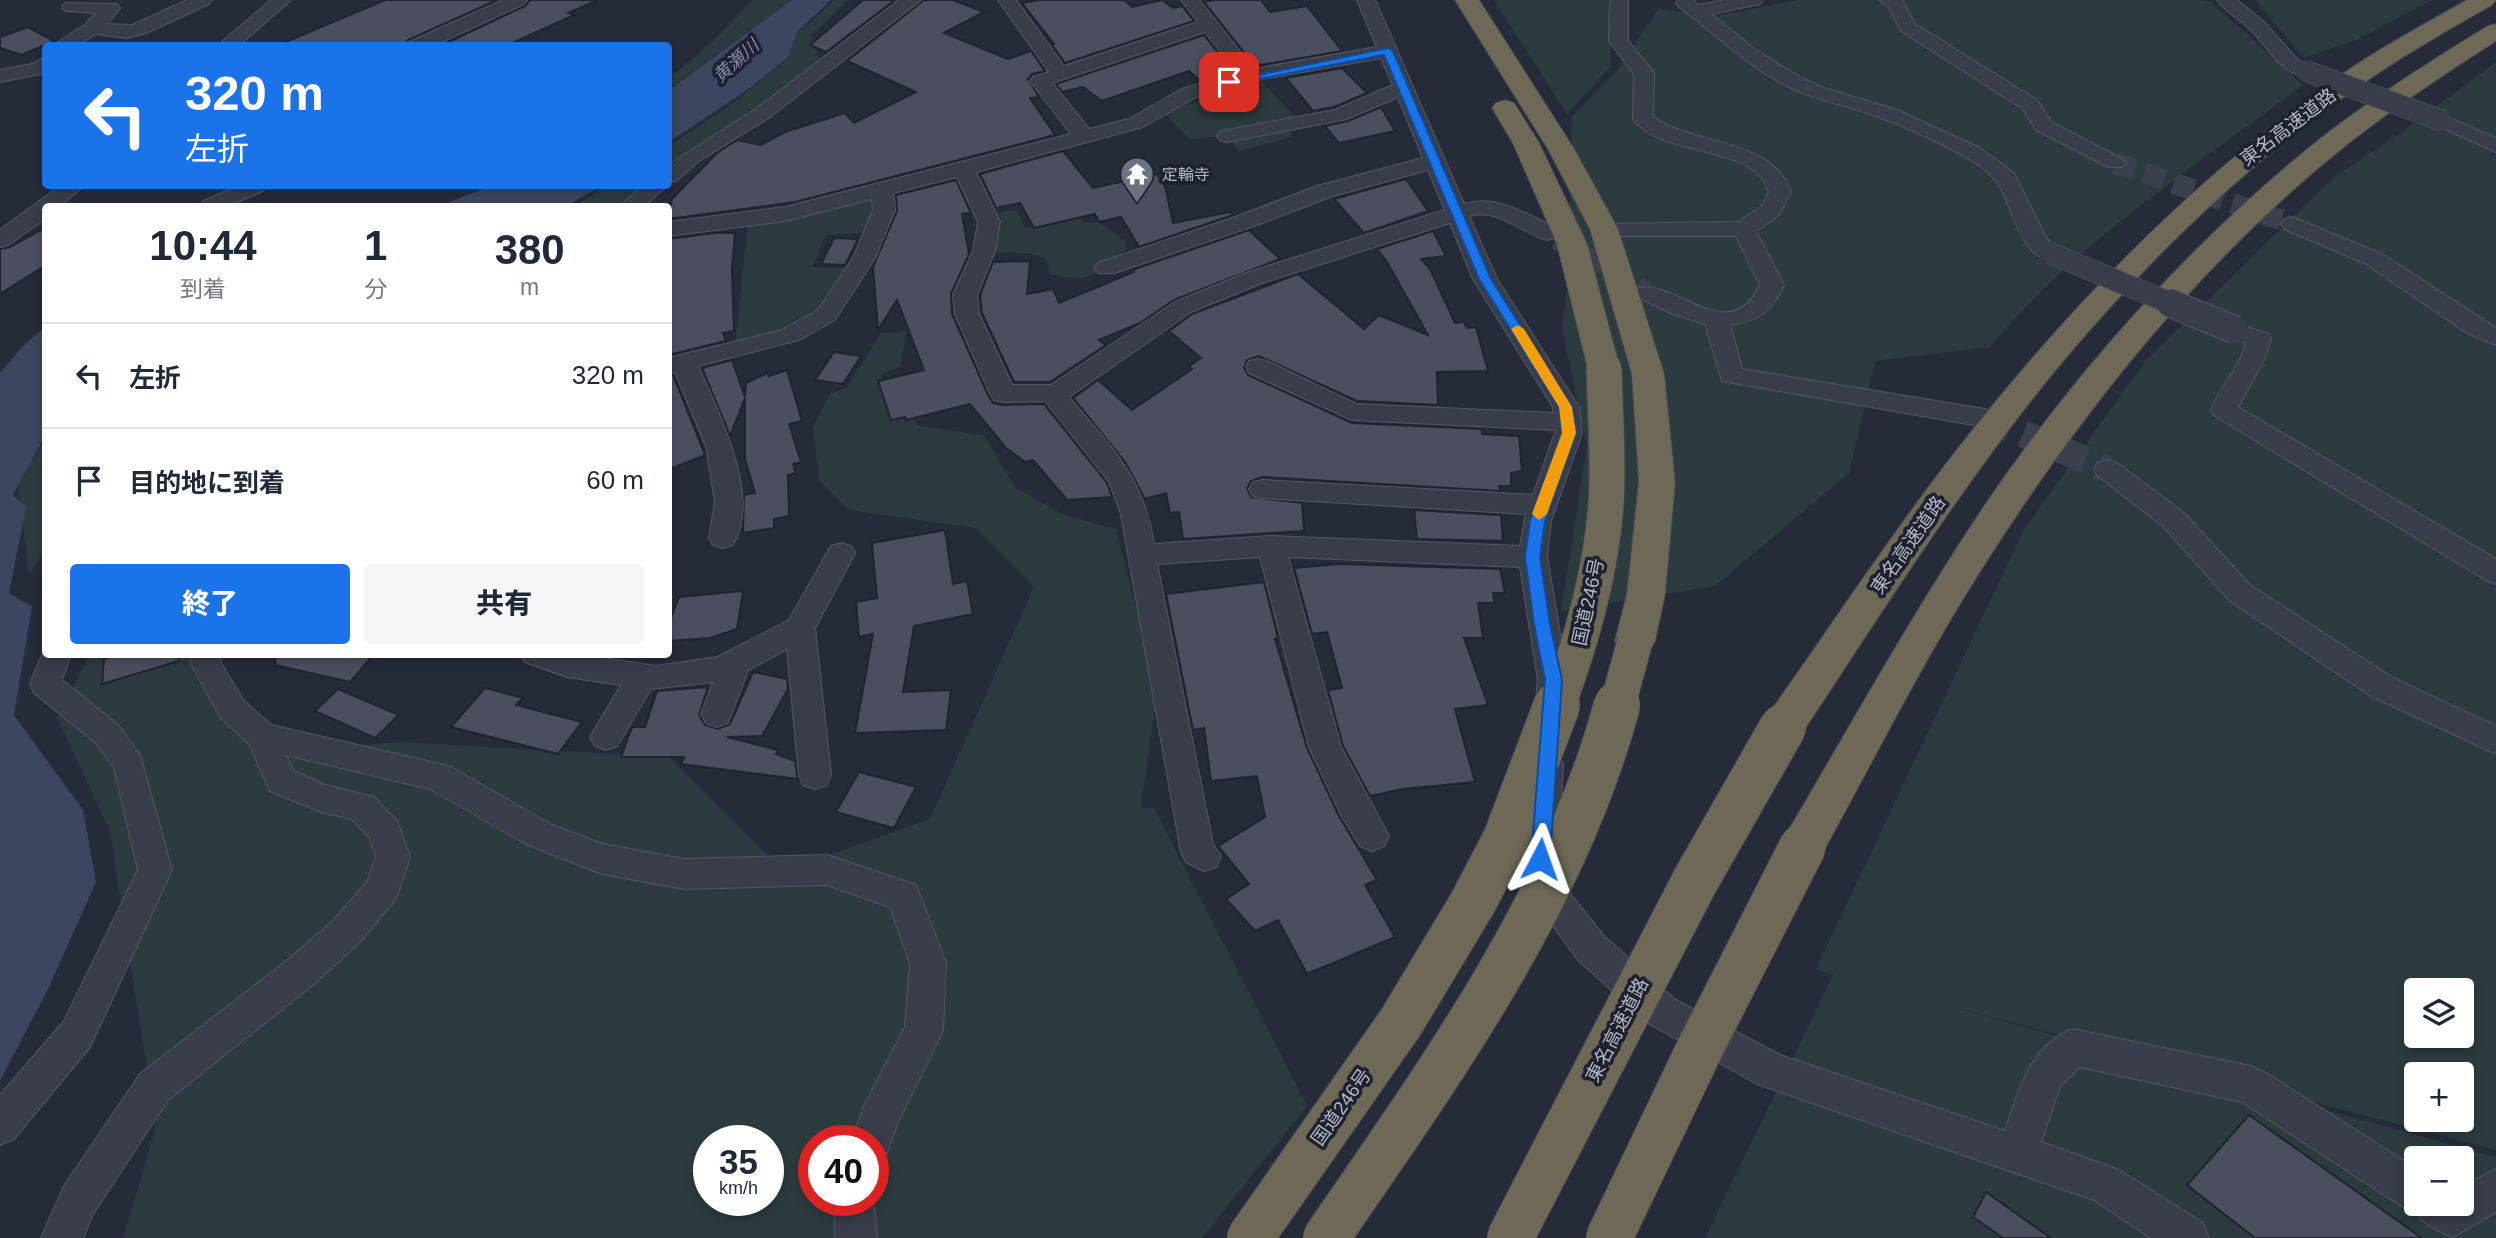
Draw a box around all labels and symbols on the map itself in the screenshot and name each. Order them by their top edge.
water label: 黄瀬川 [709,34,764,86]
pin [1199,52,1259,112]
street label: 東名高速道路 [2236,84,2340,170]
temple icon: 定輪寺 [1118,155,1156,204]
place label: 定輪寺 [1162,166,1210,183]
street label: 東名高速道路 [1867,492,1949,598]
street label: 国道246号 [1569,556,1607,648]
position arrow [1503,822,1577,896]
street label: 東名高速道路 [1582,974,1652,1086]
street label: 国道246号 [1307,1065,1375,1149]
speed limit sign: 40 [798,1125,889,1216]

